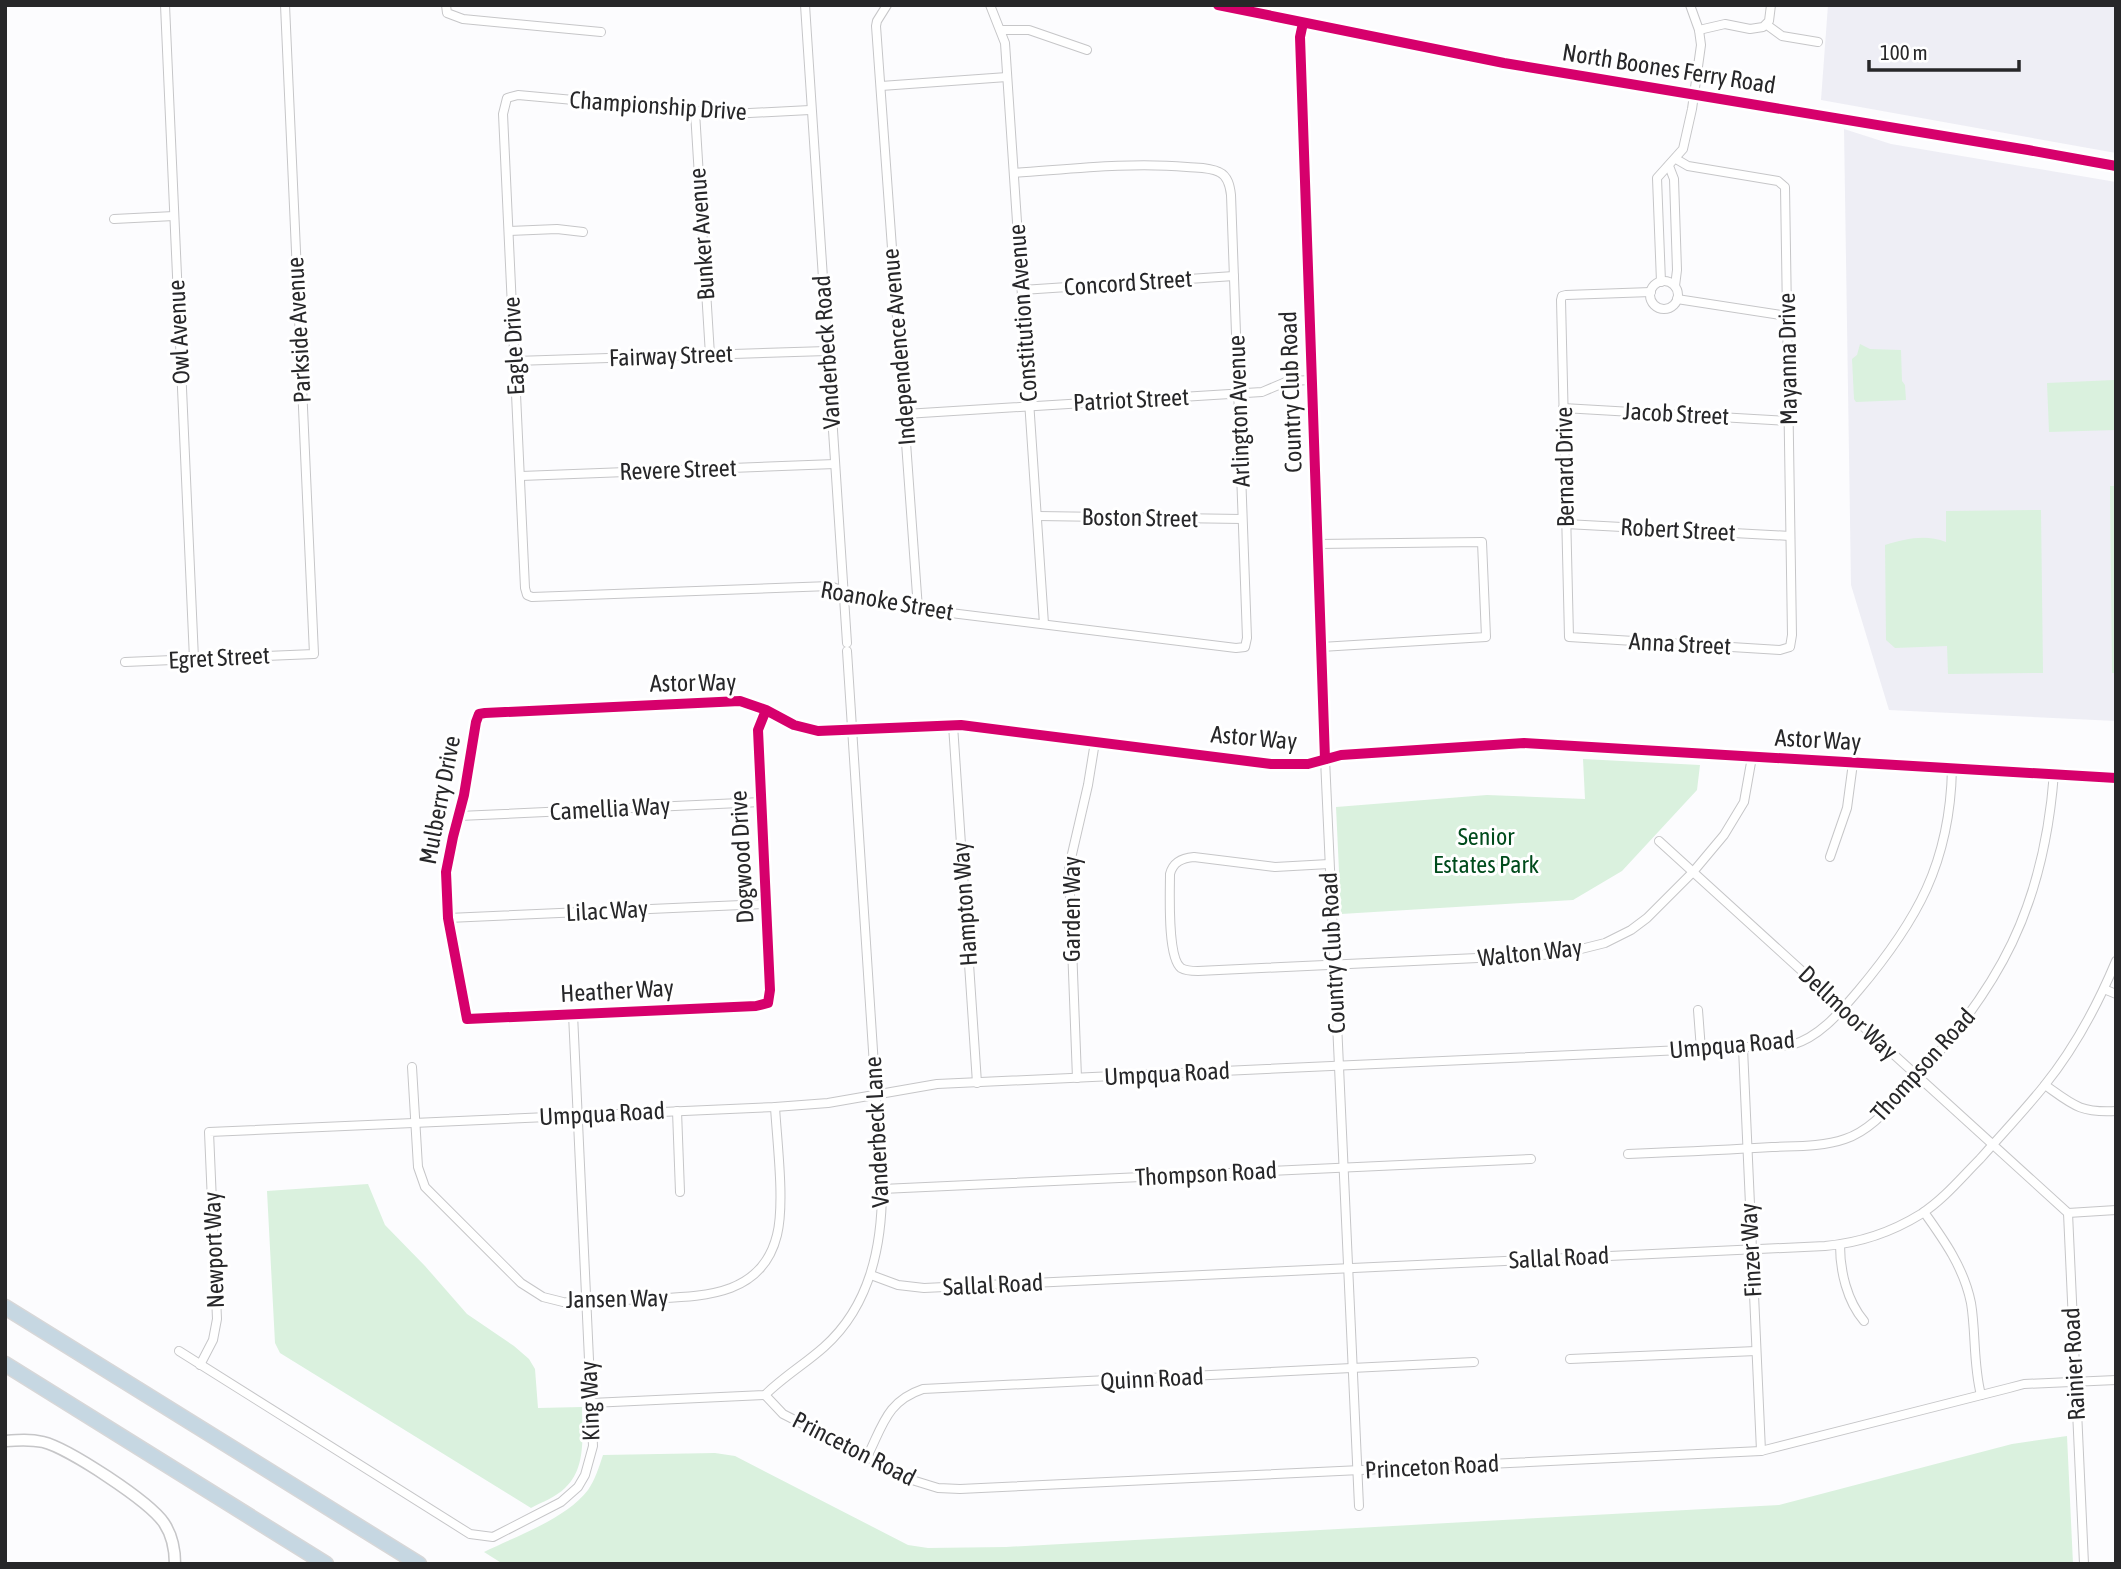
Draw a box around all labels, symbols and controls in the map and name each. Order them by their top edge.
scale bar [1869,28,2020,72]
street label: North Boones Ferry Road [1560,38,1778,99]
text: 100 m [1880,40,1928,64]
street label: Championship Drive [569,86,748,125]
street label: Bunker Avenue [683,167,720,301]
street label: Constitution Avenue [1003,223,1042,403]
street label: Independence Avenue [876,248,921,447]
street label: Parkside Avenue [281,256,316,404]
street label: Concord Street [1063,265,1193,300]
street label: Vanderbeck Road [808,274,845,430]
street label: Owl Avenue [162,279,195,385]
street label: Mayanna Drive [1773,293,1802,425]
street label: Eagle Drive [497,296,530,396]
street label: Country Club Road [1274,311,1307,473]
street label: Arlington Avenue [1222,335,1255,487]
street label: Fairway Street [609,340,734,371]
street label: Patriot Street [1072,383,1190,416]
street label: Jacob Street [1622,397,1730,430]
street label: Bernard Drive [1550,407,1579,527]
street label: Revere Street [619,454,737,485]
street label: Boston Street [1081,503,1199,532]
street label: Robert Street [1620,513,1736,546]
street label: Roanoke Street [819,576,956,625]
street label: Anna Street [1628,627,1732,660]
street label: Egret Street [168,641,270,674]
street label: Astor Way [650,668,736,697]
street label: Astor Way [1210,720,1298,755]
street label: Astor Way [1774,724,1862,755]
street label: Mulberry Drive [414,733,465,866]
street label: Dogwood Drive [725,790,758,924]
street label: Camellia Way [549,792,671,825]
park label: Senior Estates Park [1433,823,1540,878]
street label: Hampton Way [947,841,982,967]
street label: Garden Way [1058,856,1085,962]
street label: Country Club Road [1315,872,1350,1034]
street label: Lilac Way [565,895,649,926]
street label: Walton Way [1476,934,1584,971]
street label: Dellmoor Way [1793,960,1903,1065]
street label: Heather Way [560,974,674,1007]
street label: Thompson Road [1865,1003,1980,1127]
street label: Umpqua Road [1668,1026,1796,1063]
street label: Vanderbeck Lane [859,1056,894,1208]
street label: Umpqua Road [1103,1057,1231,1090]
street label: Umpqua Road [538,1097,666,1130]
street label: Thompson Road [1134,1156,1278,1191]
street label: Newport Way [198,1191,229,1309]
street label: Finzer Way [1735,1202,1766,1298]
street label: Sallal Road [1508,1241,1610,1274]
street label: Sallal Road [942,1268,1044,1301]
street label: Jansen Way [566,1284,669,1313]
street label: Rainier Road [2057,1307,2090,1421]
street label: King Way [575,1360,604,1442]
street label: Quinn Road [1100,1362,1204,1395]
street label: Princeton Road [788,1406,920,1491]
street label: Princeton Road [1364,1450,1500,1484]

